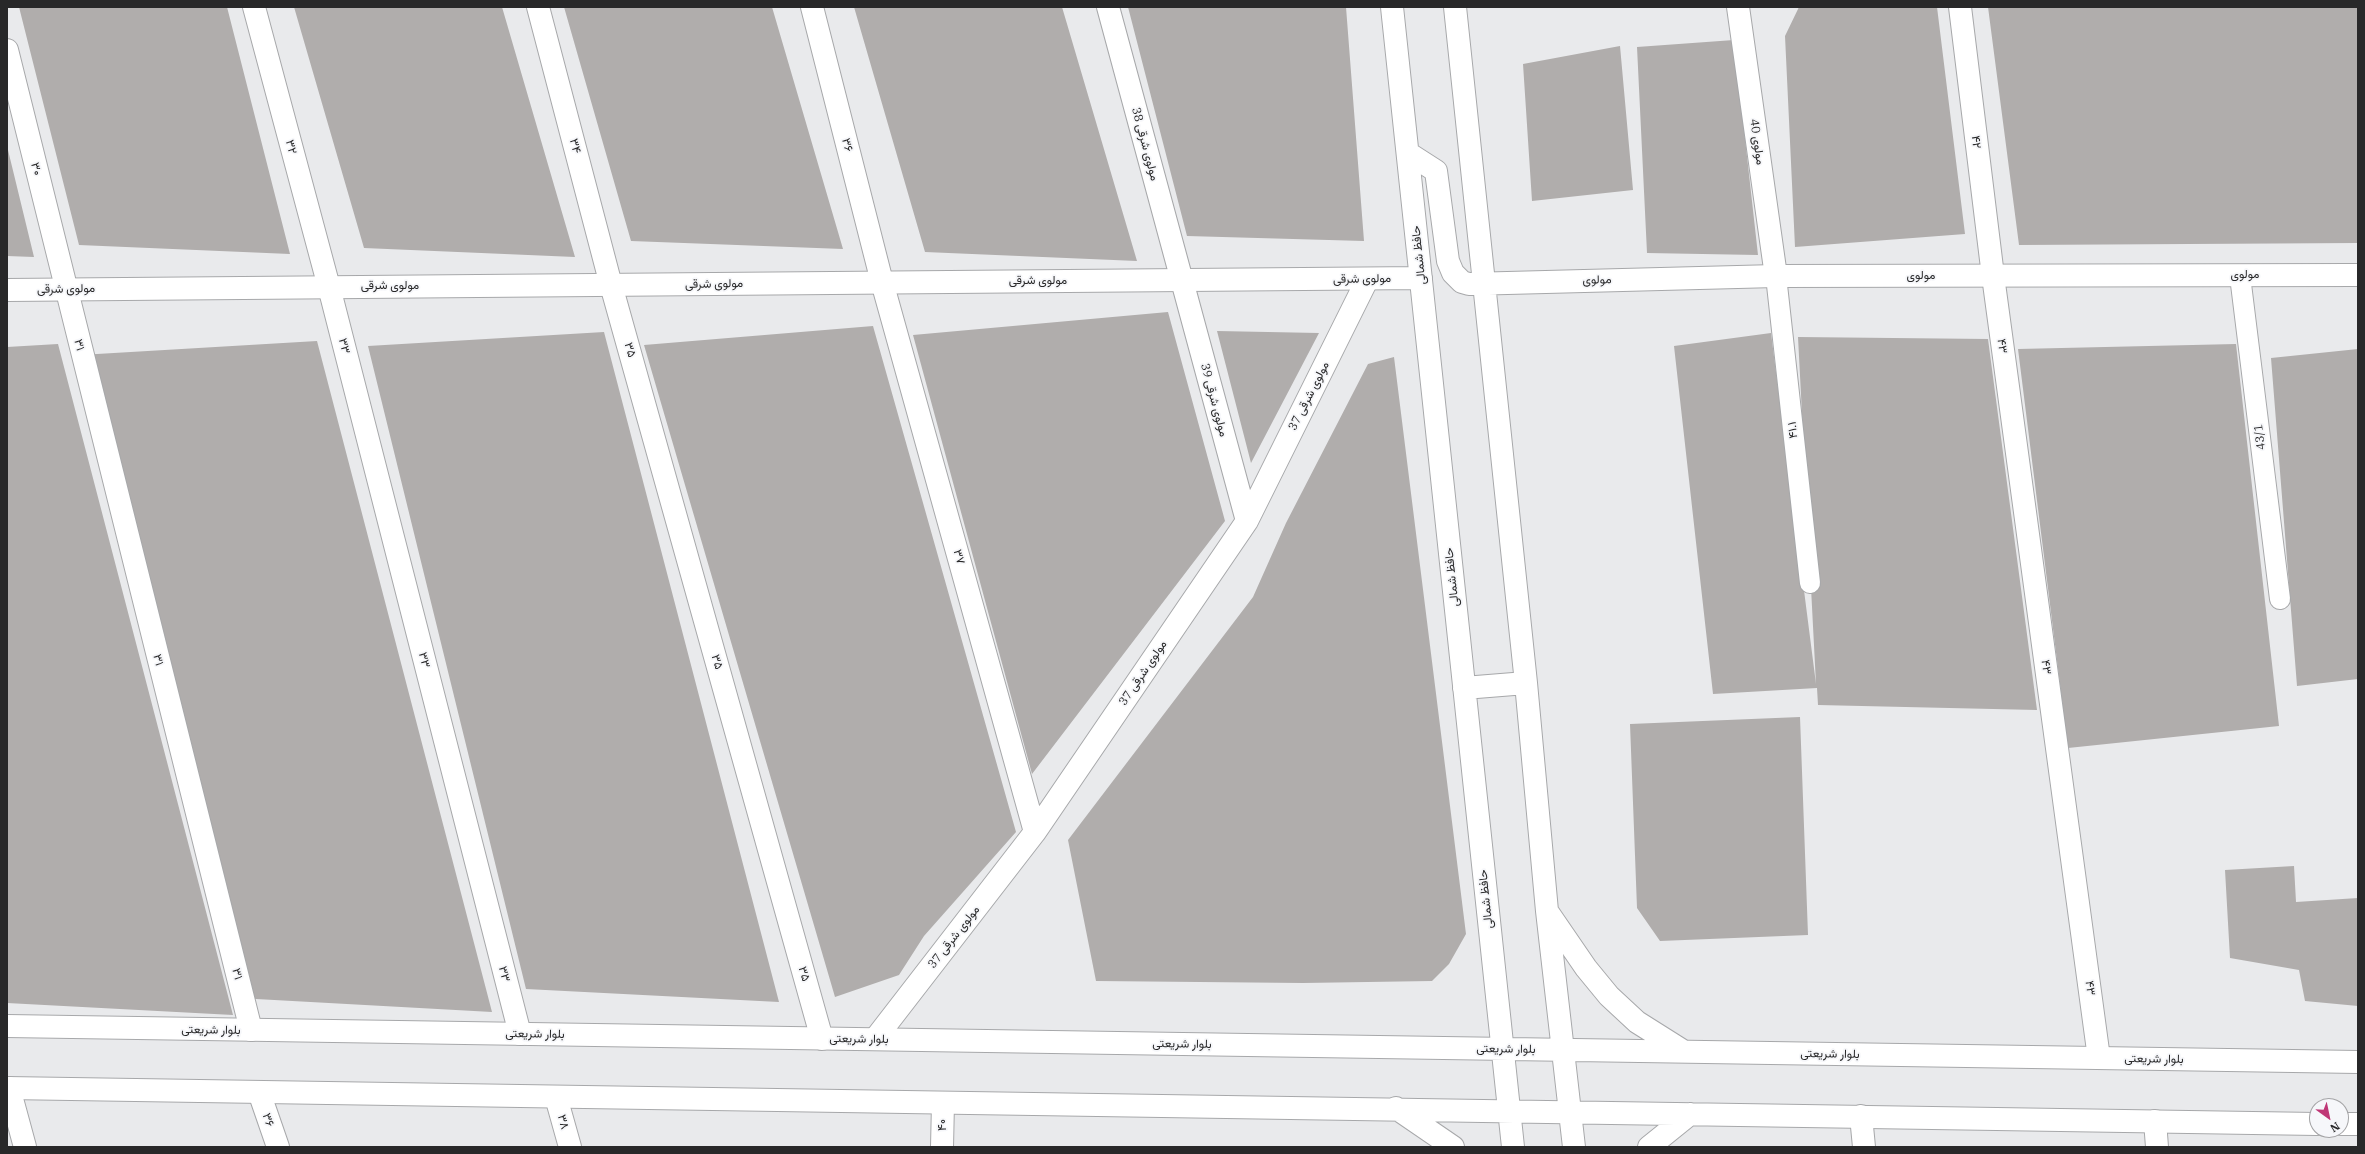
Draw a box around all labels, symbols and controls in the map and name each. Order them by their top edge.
street label: مولوی شرقی 38 [1128,106,1162,182]
street label: مولوی 40 [1747,118,1767,166]
street label: ۴۲ [1968,135,1984,149]
street label: ۳۴ [566,137,584,155]
street label: ۳۶ [838,137,856,153]
street label: ۳۲ [282,138,300,156]
street label: ۳۰ [27,161,45,177]
street label: حافظ شمالی [1409,225,1429,285]
street label: مولوی [2231,268,2259,282]
street label: مولوی [1907,269,1935,283]
street label: مولوی شرقی [1333,271,1391,287]
street label: مولوی [1582,273,1612,287]
street label: مولوی شرقی [1009,274,1067,288]
street label: مولوی شرقی [685,276,743,292]
street label: مولوی شرقی [361,279,419,293]
street label: مولوی شرقی [37,281,95,297]
street label: ۳۳ [335,337,353,355]
street label: ۳۱ [71,338,87,352]
street label: ۴۳ [1994,338,2010,354]
street label: ۳۵ [621,341,639,359]
street label: مولوی شرقی 37 [1285,359,1333,433]
street label: مولوی شرقی 39 [1197,362,1231,438]
street label: ۴۱.۱ [1785,421,1801,439]
street label: 43/1 [2251,423,2269,451]
street label: حافظ شمالی [1442,547,1462,607]
street label: ۳۷ [950,548,968,566]
street label: مولوی شرقی 37 [1116,638,1170,708]
street label: ۳۳ [415,651,433,669]
street label: ۳۱ [150,653,166,667]
street label: ۳۵ [708,653,726,671]
street label: ۴۳ [2038,659,2054,675]
street label: حافظ شمالی [1476,869,1496,929]
street label: مولوی شرقی 37 [925,903,983,971]
street label: ۳۳ [495,965,513,983]
street label: ۳۵ [795,965,813,983]
street label: ۳۱ [229,967,245,981]
street label: ۴۳ [2082,980,2098,996]
street label: بلوار شریعتی [181,1022,241,1038]
street label: بلوار شریعتی [505,1026,565,1042]
street label: بلوار شریعتی [829,1031,889,1047]
street label: بلوار شریعتی [1152,1036,1212,1052]
street label: بلوار شریعتی [1476,1041,1536,1057]
street label: بلوار شریعتی [1800,1046,1860,1062]
street label: بلوار شریعتی [2124,1051,2184,1067]
north arrow [2309,1098,2349,1138]
street label: ۳۶ [259,1111,277,1129]
street label: ۳۸ [554,1113,572,1131]
street label: ۴۰ [936,1119,950,1131]
text: N [2328,1119,2342,1135]

